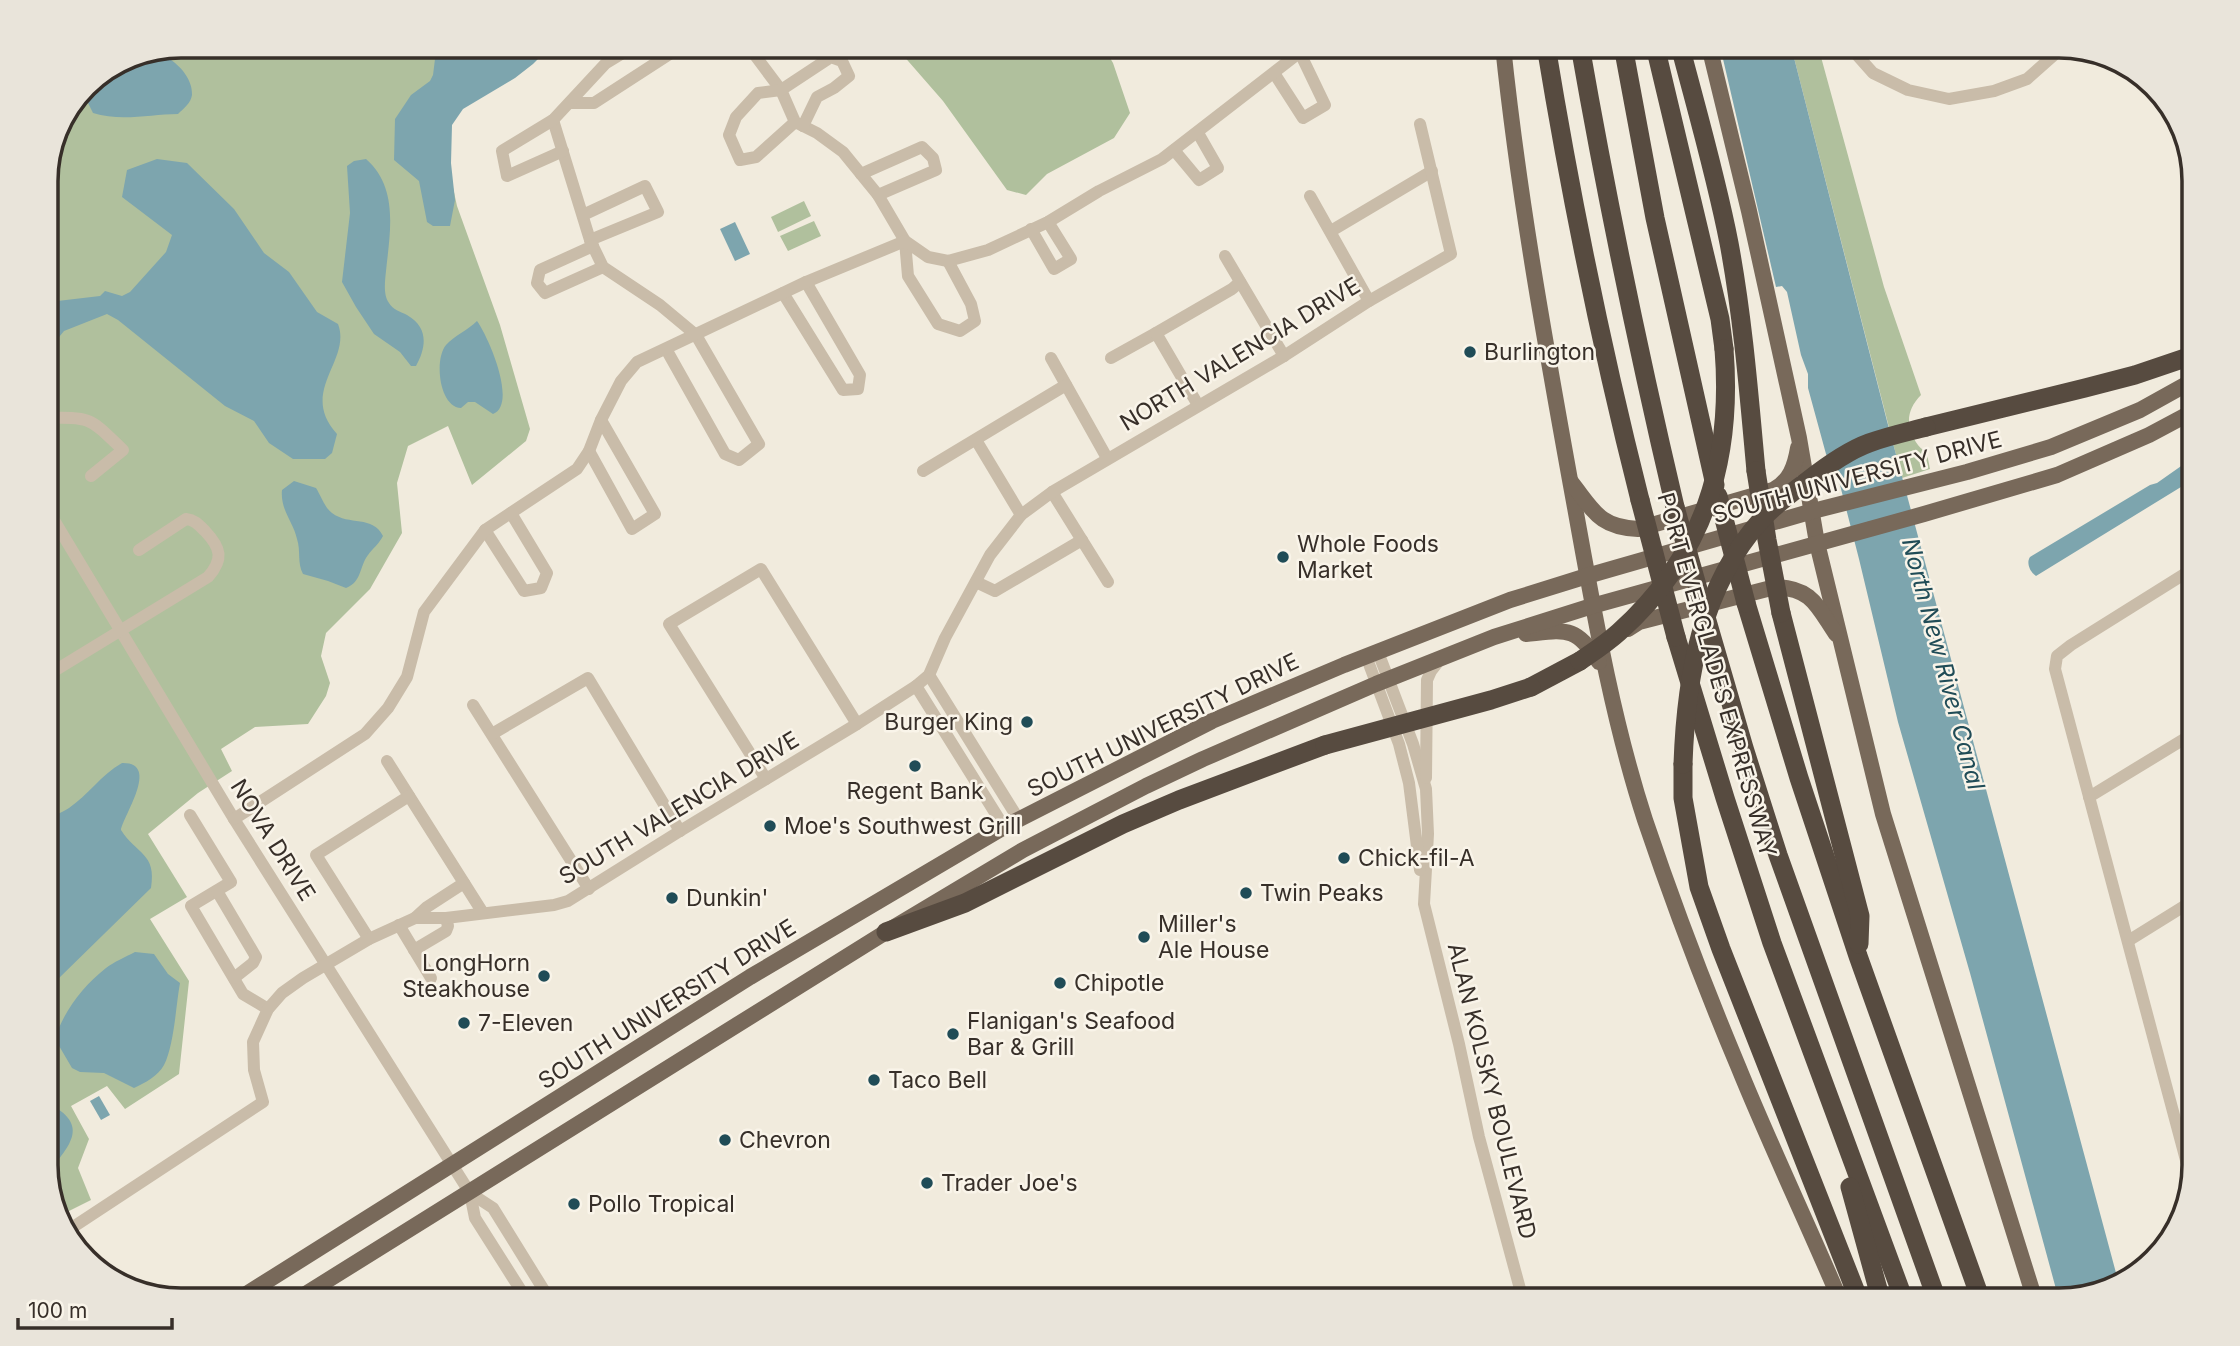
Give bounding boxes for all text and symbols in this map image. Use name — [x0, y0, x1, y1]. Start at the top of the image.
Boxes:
street label: NORTH VALENCIA DRIVE — [1115, 271, 1365, 437]
place label: Burlington — [1484, 338, 1595, 366]
marker: Burlington — [1462, 344, 1478, 360]
street label: SOUTH UNIVERSITY DRIVE — [1709, 425, 2005, 529]
street label: PORT EVERGLADES EXPRESSWAY — [1651, 490, 1783, 861]
place label: Whole Foods Market — [1297, 530, 1439, 584]
water label: North New River Canal — [1896, 535, 1991, 793]
marker: Whole Foods Market — [1275, 549, 1291, 565]
street label: SOUTH UNIVERSITY DRIVE — [1023, 647, 1303, 803]
place label: Burger King — [884, 708, 1013, 736]
marker: Burger King — [1019, 714, 1035, 730]
street label: SOUTH VALENCIA DRIVE — [554, 725, 804, 891]
marker: Regent Bank — [907, 758, 923, 774]
street label: NOVA DRIVE — [225, 774, 321, 906]
place label: Regent Bank — [846, 777, 984, 805]
place label: Moe's Southwest Grill — [784, 812, 1021, 840]
marker: Moe's Southwest Grill — [762, 818, 778, 834]
place label: Chick-fil-A — [1358, 844, 1475, 872]
marker: Chick-fil-A — [1336, 850, 1352, 866]
place label: Twin Peaks — [1260, 879, 1384, 907]
place label: Dunkin' — [686, 884, 768, 912]
marker: Twin Peaks — [1238, 885, 1254, 901]
marker: Dunkin' — [664, 890, 680, 906]
place label: Miller's Ale House — [1158, 910, 1269, 964]
street label: SOUTH UNIVERSITY DRIVE — [533, 913, 801, 1095]
marker: Miller's Ale House — [1136, 929, 1152, 945]
street label: ALAN KOLSKY BOULEVARD — [1442, 940, 1542, 1242]
place label: LongHorn Steakhouse — [402, 949, 530, 1003]
marker: LongHorn Steakhouse — [536, 968, 552, 984]
place label: Chipotle — [1074, 969, 1164, 997]
marker: Chipotle — [1052, 975, 1068, 991]
place label: Flanigan's Seafood Bar & Grill — [967, 1007, 1175, 1061]
place label: 7-Eleven — [478, 1009, 573, 1037]
marker: 7-Eleven — [456, 1015, 472, 1031]
marker: Flanigan's Seafood Bar & Grill — [945, 1026, 961, 1042]
place label: Taco Bell — [888, 1066, 987, 1094]
marker: Taco Bell — [866, 1072, 882, 1088]
place label: Chevron — [739, 1126, 831, 1154]
marker: Chevron — [717, 1132, 733, 1148]
place label: Trader Joe's — [941, 1169, 1078, 1197]
marker: Trader Joe's — [919, 1175, 935, 1191]
place label: Pollo Tropical — [588, 1190, 735, 1218]
marker: Pollo Tropical — [566, 1196, 582, 1212]
scale bar — [18, 1286, 172, 1330]
text: 100 m — [28, 1298, 87, 1323]

